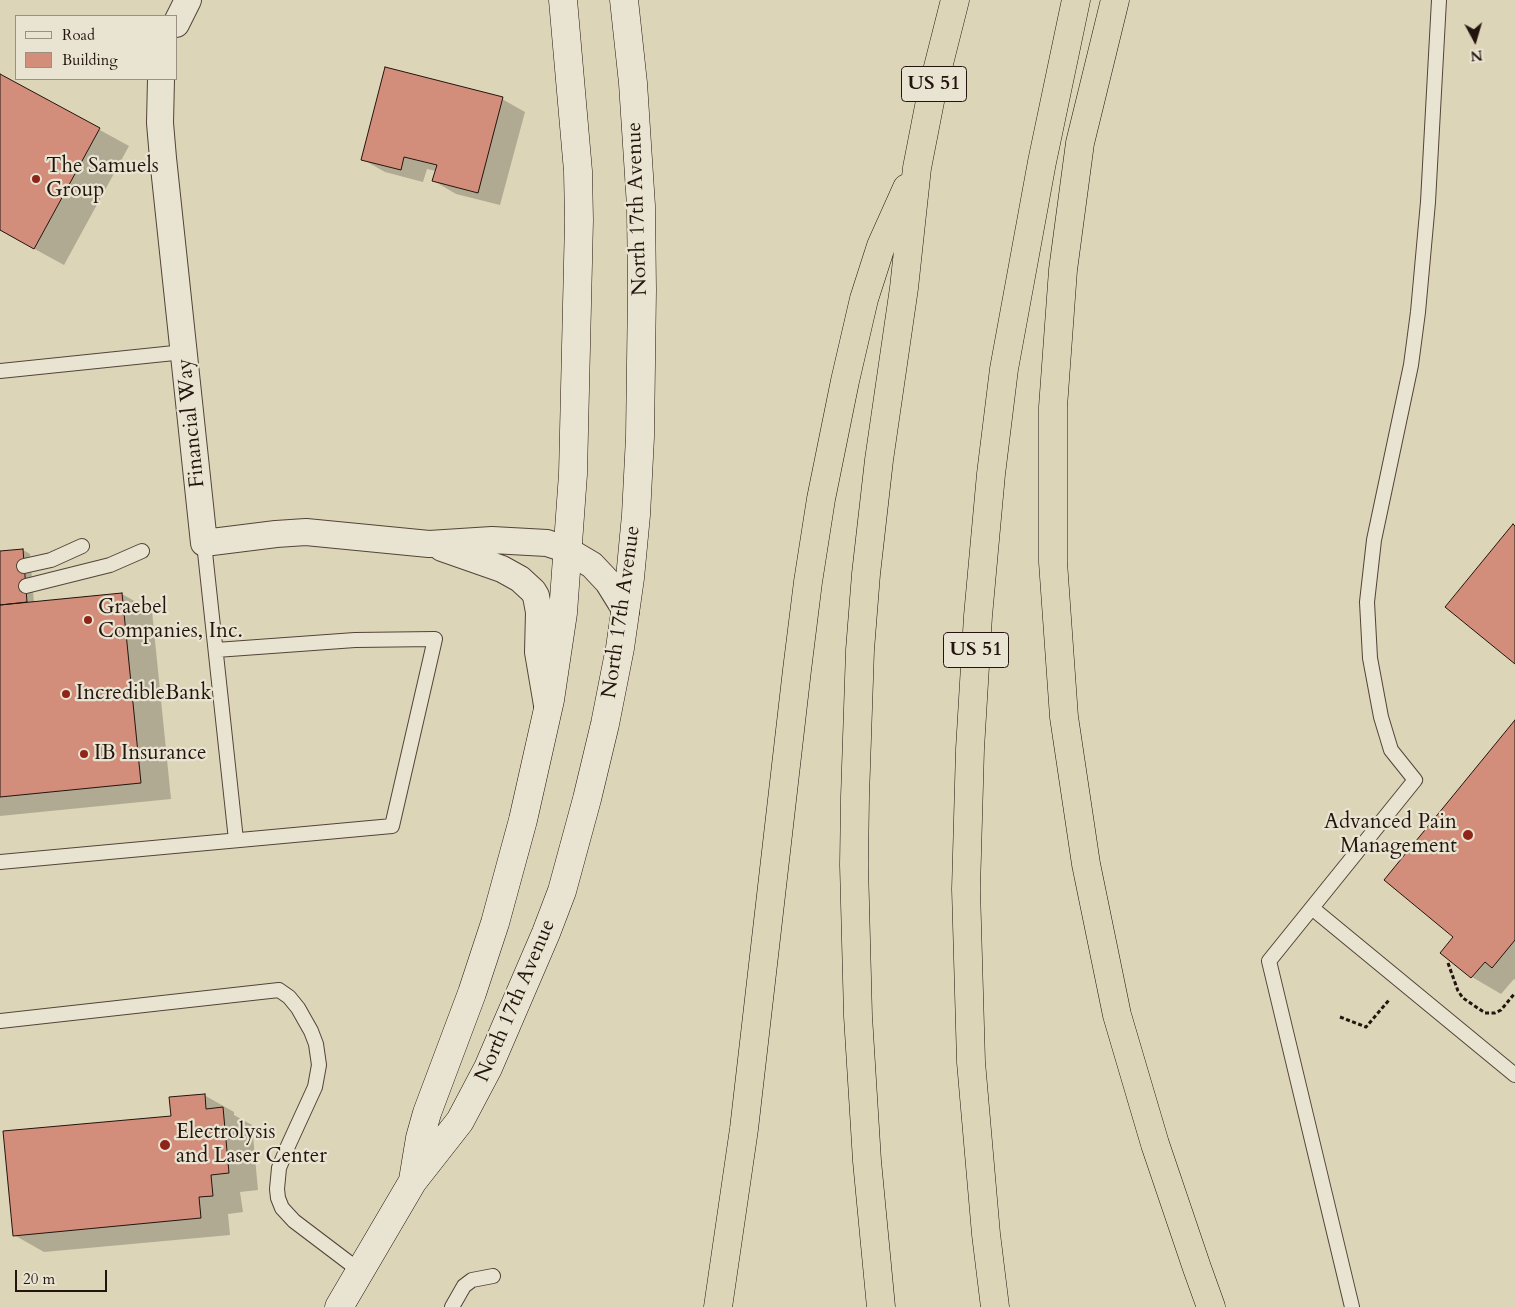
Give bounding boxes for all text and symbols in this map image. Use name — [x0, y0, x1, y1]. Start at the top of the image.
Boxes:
legend — [15, 15, 178, 80]
north arrow — [1450, 15, 1500, 65]
text: Road — [62, 25, 95, 45]
text: N — [1470, 45, 1484, 65]
text: Building — [62, 50, 118, 70]
road number: US 51 — [902, 66, 966, 102]
street label: North 17th Avenue — [622, 122, 654, 296]
place label: The Samuels Group — [46, 154, 159, 204]
marker: The Samuels Group — [30, 173, 42, 185]
street label: Financial Way — [173, 357, 211, 489]
street label: North 17th Avenue — [597, 524, 647, 700]
place label: Graebel Companies, Inc. — [98, 595, 243, 645]
marker: Graebel Companies, Inc. — [82, 614, 94, 626]
road number: US 51 — [944, 632, 1008, 668]
place label: IncredibleBank — [76, 681, 212, 707]
marker: IncredibleBank — [60, 688, 72, 700]
place label: IB Insurance — [94, 741, 207, 767]
marker: IB Insurance — [78, 748, 90, 760]
place label: Advanced Pain Management — [1324, 810, 1457, 860]
marker: Advanced Pain Management — [1461, 828, 1475, 842]
street label: North 17th Avenue — [470, 916, 562, 1086]
place label: Electrolysis and Laser Center — [176, 1120, 327, 1170]
marker: Electrolysis and Laser Center — [158, 1138, 172, 1152]
scale bar — [18, 1260, 110, 1292]
text: 20 m — [23, 1269, 55, 1289]

